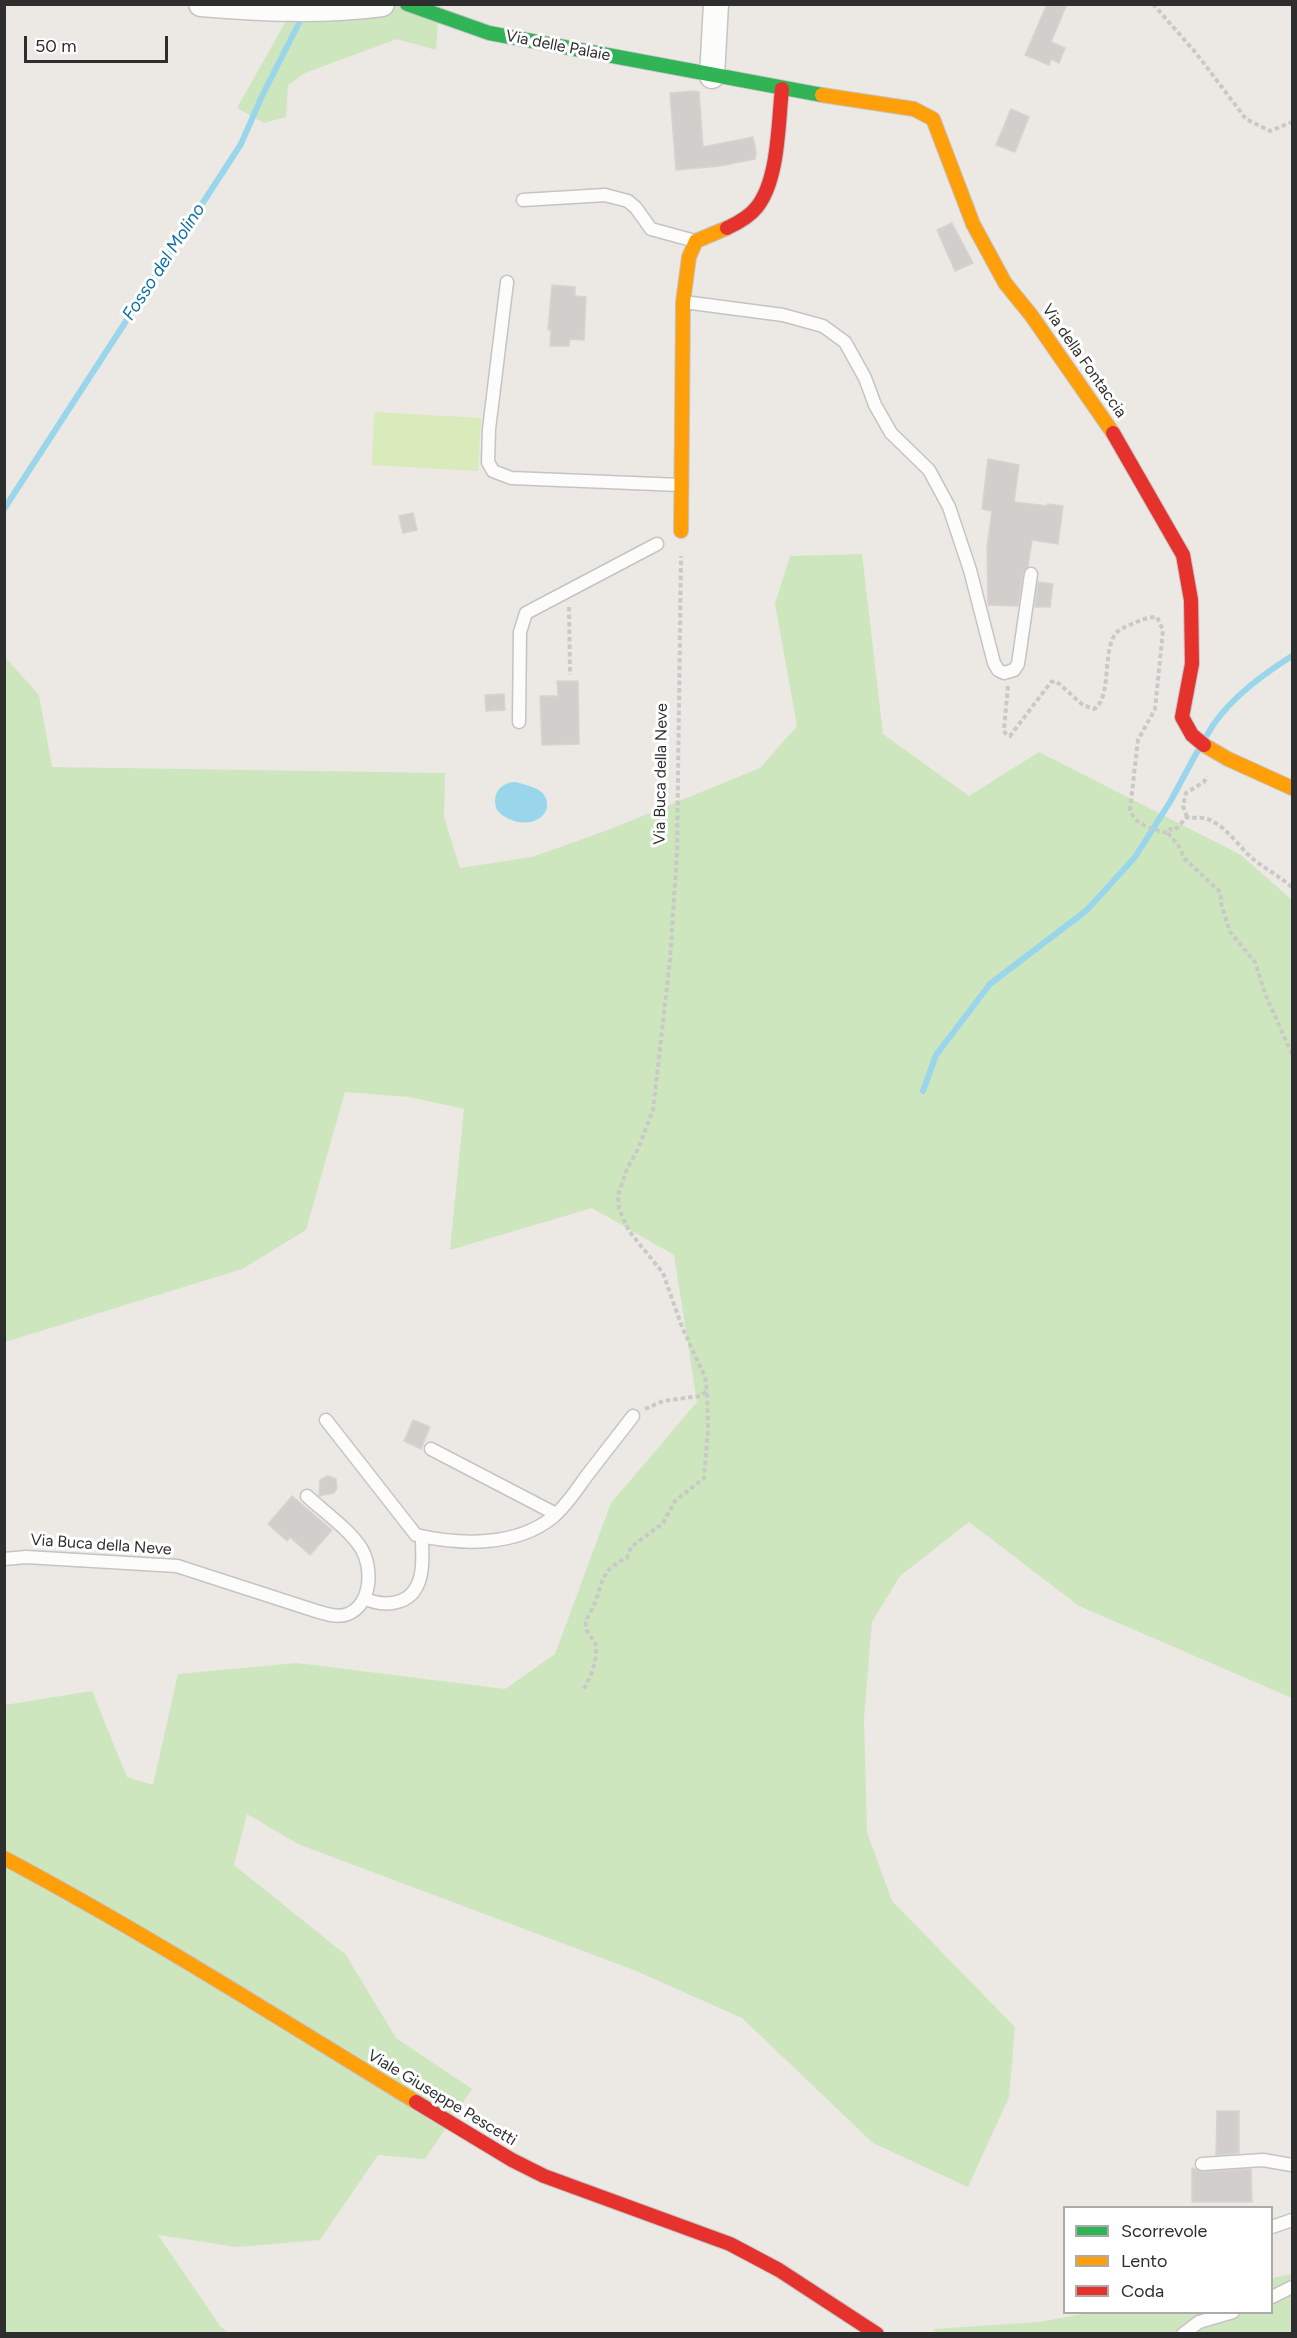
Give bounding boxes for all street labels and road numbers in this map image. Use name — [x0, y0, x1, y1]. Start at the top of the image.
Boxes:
street label: Via delle Palaie — [504, 26, 612, 66]
street label: Via della Fontaccia — [1038, 300, 1130, 422]
street label: Via Buca della Neve — [650, 703, 672, 845]
street label: Via Buca della Neve — [30, 1530, 172, 1560]
street label: Viale Giuseppe Pescetti — [364, 2046, 520, 2150]

